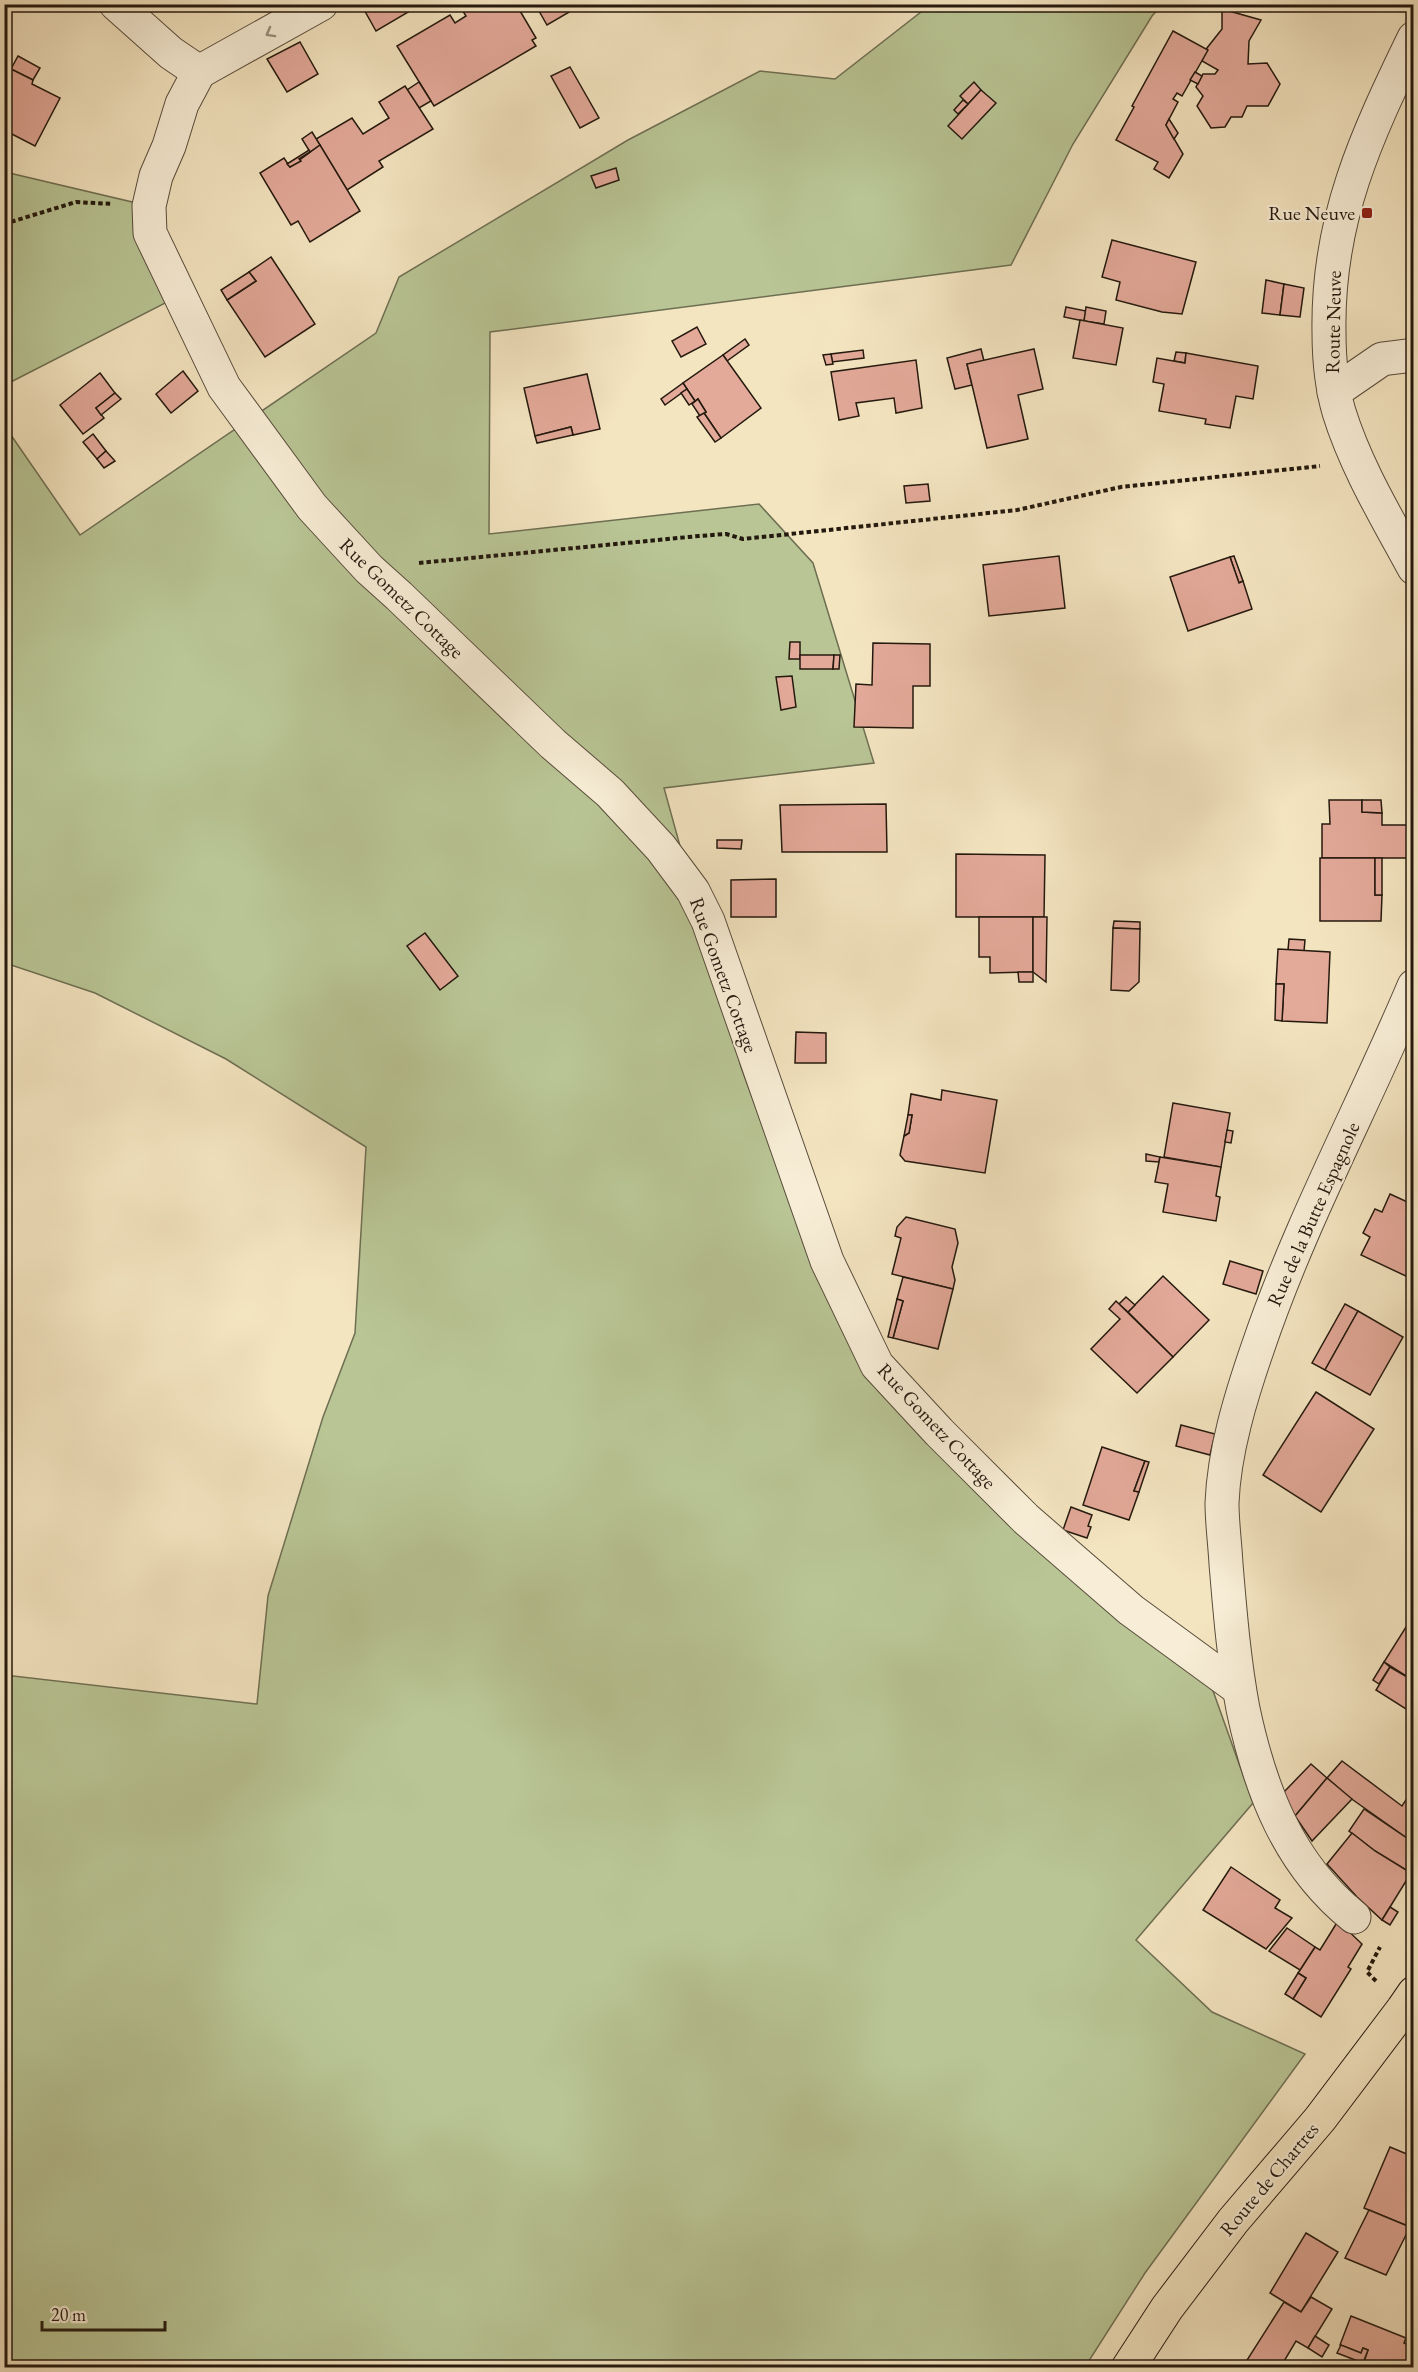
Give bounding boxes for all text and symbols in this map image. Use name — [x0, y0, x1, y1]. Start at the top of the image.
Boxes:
one-way arrow — [266, 26, 276, 37]
place label: Rue Neuve — [1268, 200, 1355, 226]
marker: Rue Neuve — [1360, 206, 1374, 220]
street label: Route Neuve — [1319, 270, 1347, 374]
street label: Rue Gometz Cottage — [334, 532, 470, 664]
street label: Rue Gometz Cottage — [684, 894, 764, 1056]
street label: Rue de la Butte Espagnole — [1261, 1118, 1365, 1310]
street label: Rue Gometz Cottage — [872, 1357, 1002, 1495]
street label: Route de Chartres — [1214, 2117, 1324, 2241]
scale bar — [42, 2294, 165, 2332]
text: 20 m — [51, 2303, 86, 2326]

